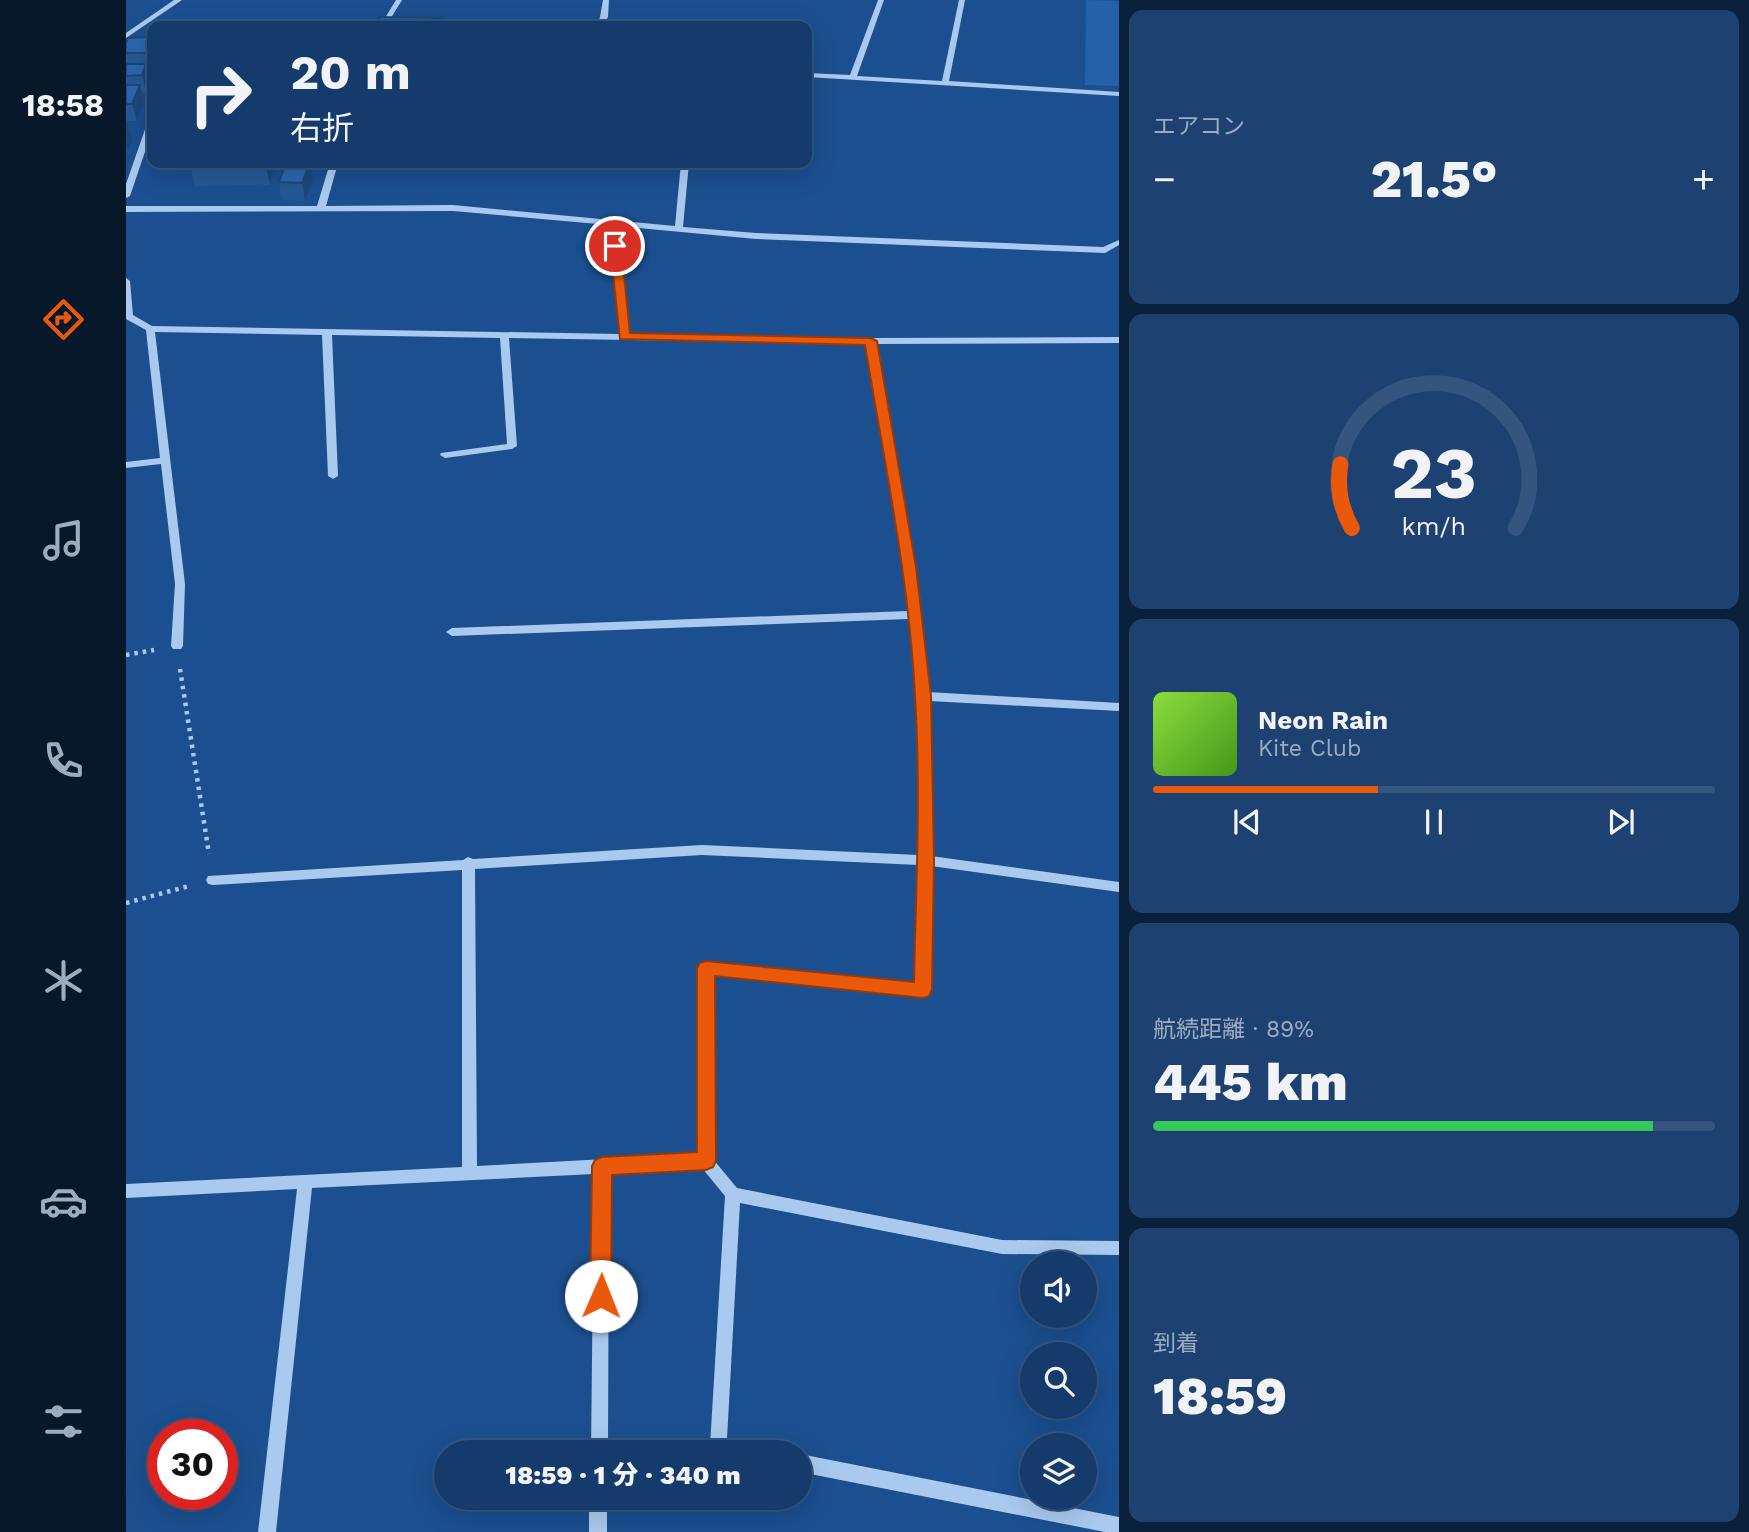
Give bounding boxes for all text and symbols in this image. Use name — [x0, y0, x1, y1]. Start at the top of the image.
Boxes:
text: 20 m — [290, 43, 411, 101]
icon: right — [175, 49, 266, 140]
text: 18:58 — [22, 86, 104, 124]
text: 右折 — [290, 109, 354, 147]
text: エアコン — [1153, 113, 1245, 140]
text: 21.5° — [1371, 149, 1497, 210]
text: − — [1153, 157, 1176, 201]
text: + — [1692, 157, 1715, 201]
pin — [585, 216, 645, 276]
icon: arrive — [596, 227, 634, 265]
icon: directions — [39, 295, 88, 344]
text: 23 — [1391, 430, 1477, 516]
text: km/h — [1402, 511, 1466, 540]
icon: music — [39, 516, 88, 565]
text: Neon Rain — [1258, 705, 1388, 735]
text: Kite Club — [1258, 735, 1361, 762]
icon: phone — [39, 736, 88, 785]
icon: previous — [1228, 803, 1266, 841]
icon: pause — [1415, 803, 1453, 841]
icon: next — [1602, 803, 1640, 841]
icon: climate — [39, 956, 88, 1005]
text: 航続距離 · 89% — [1153, 1016, 1314, 1043]
text: 445 km — [1153, 1052, 1348, 1113]
icon: car — [39, 1177, 88, 1226]
map controls — [1020, 1251, 1097, 1510]
button: sound — [1020, 1251, 1097, 1328]
position arrow — [564, 1259, 638, 1333]
text: 到着 — [1153, 1330, 1199, 1357]
button: search — [1020, 1342, 1097, 1419]
text: 18:59 — [1153, 1366, 1287, 1427]
icon: filters — [39, 1397, 88, 1446]
speed limit sign: 30 — [147, 1419, 238, 1510]
button: layers — [1020, 1433, 1097, 1510]
text: 18:59 · 1 分 · 340 m — [505, 1460, 741, 1490]

